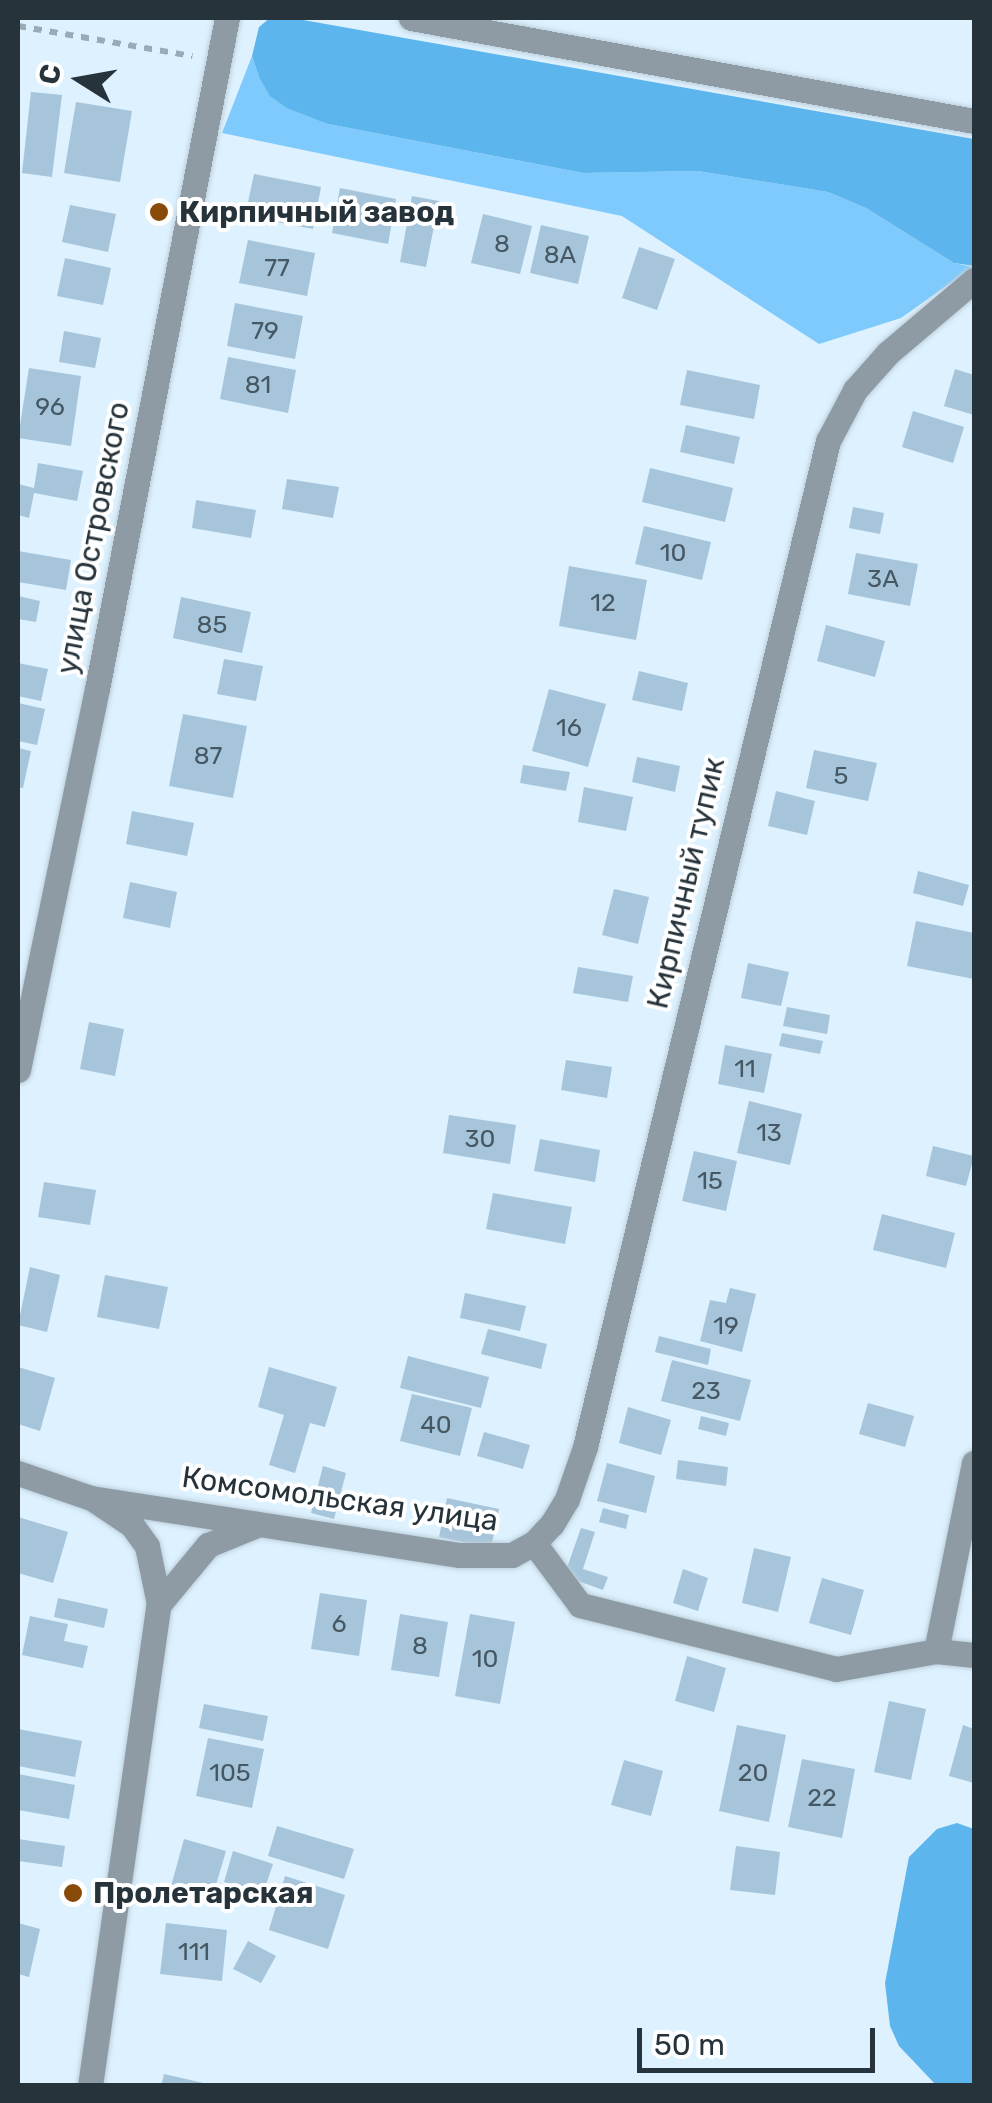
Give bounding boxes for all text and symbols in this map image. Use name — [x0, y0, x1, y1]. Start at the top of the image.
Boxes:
north arrow — [30, 30, 130, 130]
text: С — [32, 61, 68, 87]
place label: Кирпичный завод — [179, 194, 454, 230]
marker: Кирпичный завод — [148, 201, 170, 223]
house number: 8 — [494, 229, 510, 259]
house number: 8А — [544, 240, 576, 270]
house number: 77 — [264, 253, 290, 283]
house number: 79 — [251, 316, 279, 346]
house number: 81 — [245, 370, 271, 400]
house number: 96 — [35, 392, 65, 422]
street label: улица Островского — [49, 399, 137, 677]
house number: 10 — [660, 538, 686, 568]
house number: 3А — [867, 564, 899, 594]
house number: 12 — [590, 588, 616, 618]
house number: 85 — [197, 610, 227, 640]
house number: 16 — [556, 713, 582, 743]
house number: 87 — [194, 741, 222, 771]
street label: Кирпичный тупик — [640, 754, 732, 1012]
house number: 5 — [834, 761, 848, 791]
house number: 11 — [734, 1054, 756, 1084]
house number: 13 — [756, 1118, 782, 1148]
house number: 30 — [465, 1124, 495, 1154]
house number: 15 — [697, 1166, 723, 1196]
house number: 19 — [713, 1311, 739, 1341]
house number: 23 — [691, 1376, 721, 1406]
house number: 40 — [420, 1410, 452, 1440]
street label: Комсомольская улица — [180, 1459, 500, 1539]
house number: 6 — [331, 1609, 347, 1639]
house number: 8 — [412, 1631, 428, 1661]
house number: 10 — [472, 1644, 498, 1674]
house number: 105 — [209, 1758, 251, 1788]
house number: 20 — [738, 1758, 768, 1788]
house number: 22 — [807, 1783, 837, 1813]
place label: Пролетарская — [93, 1875, 314, 1911]
marker: Пролетарская — [62, 1882, 84, 1904]
house number: 111 — [178, 1937, 210, 1967]
scale bar — [642, 2008, 880, 2070]
text: 50 m — [654, 2027, 725, 2063]

